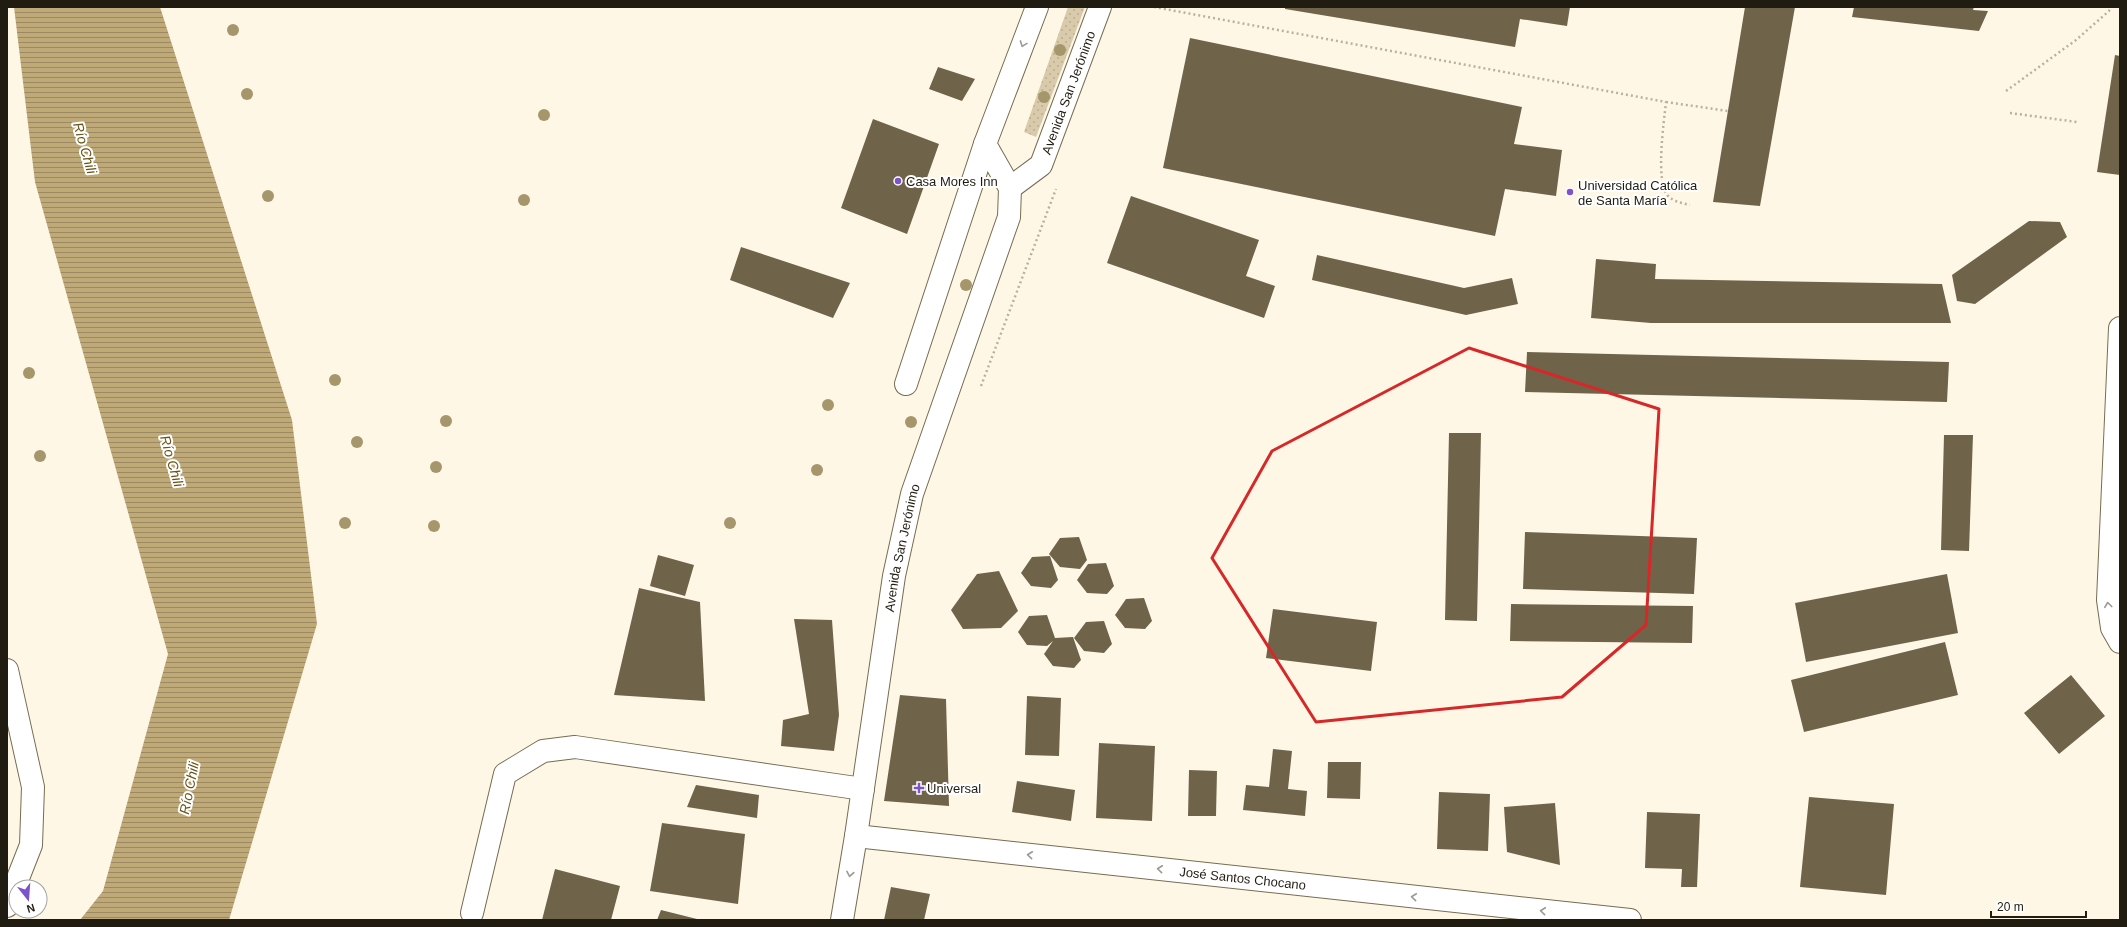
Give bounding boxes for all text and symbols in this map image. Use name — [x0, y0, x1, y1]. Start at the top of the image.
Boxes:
street label: Avenida San Jerónimo — [1039, 29, 1098, 156]
one-way arrow — [1019, 40, 1027, 47]
water label: Río Chili — [70, 120, 100, 176]
place label: Casa Mores Inn — [906, 174, 998, 189]
marker: Casa Mores Inn — [893, 176, 903, 186]
place label: Universidad Católica de Santa María — [1578, 178, 1698, 208]
marker: Universidad Católica de Santa María — [1565, 187, 1575, 197]
water label: Río Chili — [157, 433, 187, 489]
street label: Avenida San Jerónimo — [882, 482, 923, 613]
one-way arrow — [2104, 602, 2113, 608]
water label: Río Chili — [176, 760, 202, 815]
place label: Universal — [927, 781, 981, 796]
marker: Universal — [914, 783, 924, 793]
one-way arrow — [1027, 851, 1033, 860]
street label: José Santos Chocano — [1179, 864, 1307, 893]
one-way arrow — [1157, 865, 1163, 874]
one-way arrow — [846, 871, 855, 877]
north arrow — [8, 879, 48, 919]
one-way arrow — [1411, 892, 1417, 901]
scale bar — [1991, 893, 2086, 919]
text: 20 m — [1997, 900, 2024, 914]
text: N — [25, 902, 36, 915]
one-way arrow — [1540, 907, 1546, 916]

